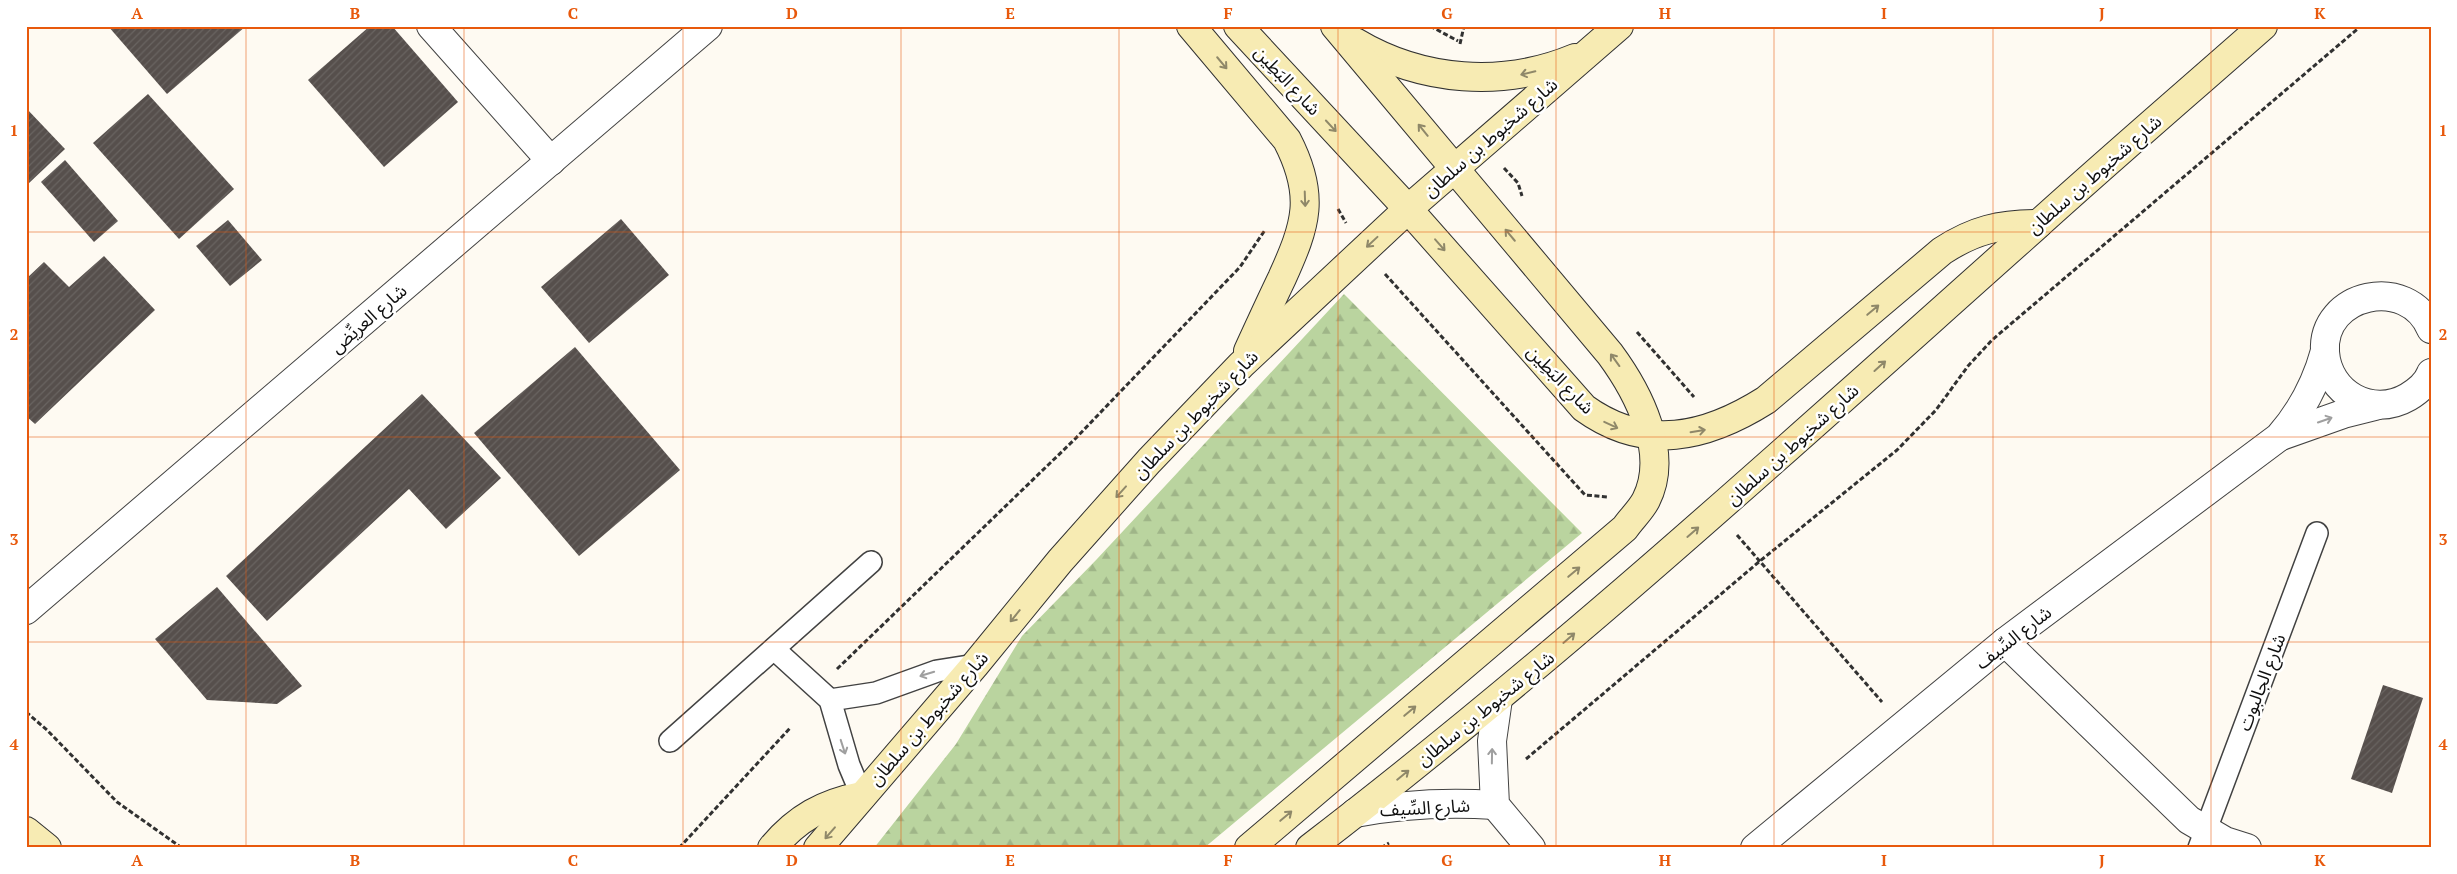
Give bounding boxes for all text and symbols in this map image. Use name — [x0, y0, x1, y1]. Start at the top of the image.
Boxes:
text: A — [131, 2, 143, 24]
text: B — [350, 2, 360, 24]
text: C — [568, 2, 578, 24]
text: D — [786, 2, 798, 24]
text: E — [1005, 2, 1015, 24]
text: F — [1223, 2, 1233, 24]
text: G — [1441, 2, 1453, 24]
text: H — [1659, 2, 1671, 24]
text: I — [1881, 2, 1887, 24]
text: J — [2099, 2, 2105, 24]
text: K — [2314, 2, 2326, 24]
street label: شارع البَطِين — [1247, 40, 1327, 122]
one-way arrow — [1216, 57, 1228, 70]
one-way arrow — [1520, 68, 1536, 78]
street label: شارع شخبوط بن سلطان — [1418, 72, 1564, 204]
street label: شارع شخبوط بن سلطان — [2022, 109, 2168, 241]
text: 1 — [9, 119, 19, 141]
one-way arrow — [1325, 119, 1337, 132]
text: 1 — [2438, 119, 2448, 141]
one-way arrow — [1418, 124, 1429, 137]
one-way arrow — [1300, 190, 1309, 206]
one-way arrow — [1505, 229, 1516, 242]
one-way arrow — [1366, 236, 1378, 248]
one-way arrow — [1434, 239, 1445, 252]
street label: شارع العريِّض — [325, 278, 413, 360]
one-way arrow — [1866, 304, 1879, 315]
text: 2 — [9, 323, 19, 345]
text: 2 — [2438, 323, 2448, 345]
street label: شارع البَطِين — [1520, 339, 1600, 421]
street label: شارع شخبوط بن سلطان — [1127, 344, 1265, 486]
one-way arrow — [1609, 354, 1620, 367]
one-way arrow — [1873, 360, 1886, 372]
street label: شارع شخبوط بن سلطان — [1721, 378, 1865, 512]
one-way arrow — [2317, 415, 2332, 424]
one-way arrow — [1603, 421, 1618, 430]
one-way arrow — [1690, 426, 1706, 436]
one-way arrow — [1115, 486, 1127, 499]
one-way arrow — [1686, 527, 1699, 538]
text: 3 — [9, 528, 19, 550]
text: 3 — [2438, 528, 2448, 550]
one-way arrow — [1567, 567, 1580, 578]
street label: شارع السِّيف — [1970, 600, 2058, 677]
one-way arrow — [1009, 609, 1020, 622]
street label: شارع الجالبوت — [2231, 630, 2293, 735]
one-way arrow — [1563, 632, 1576, 644]
street label: شارع شخبوط بن سلطان — [1411, 645, 1561, 773]
street label: شارع شخبوط بن سلطان — [863, 646, 995, 792]
one-way arrow — [920, 669, 936, 679]
one-way arrow — [1403, 706, 1416, 717]
text: 4 — [9, 733, 19, 755]
text: 4 — [2438, 733, 2448, 755]
one-way arrow — [839, 739, 849, 755]
one-way arrow — [1487, 748, 1497, 764]
one-way arrow — [1397, 769, 1410, 780]
street label: شارع السِّيف — [1379, 793, 1471, 824]
one-way arrow — [1279, 811, 1292, 822]
one-way arrow — [825, 826, 836, 839]
text: A — [131, 849, 143, 871]
text: B — [350, 849, 360, 871]
text: C — [568, 849, 578, 871]
text: D — [786, 849, 798, 871]
text: E — [1005, 849, 1015, 871]
text: F — [1223, 849, 1233, 871]
text: G — [1441, 849, 1453, 871]
text: H — [1659, 849, 1671, 871]
text: I — [1881, 849, 1887, 871]
text: J — [2099, 849, 2105, 871]
text: K — [2314, 849, 2326, 871]

